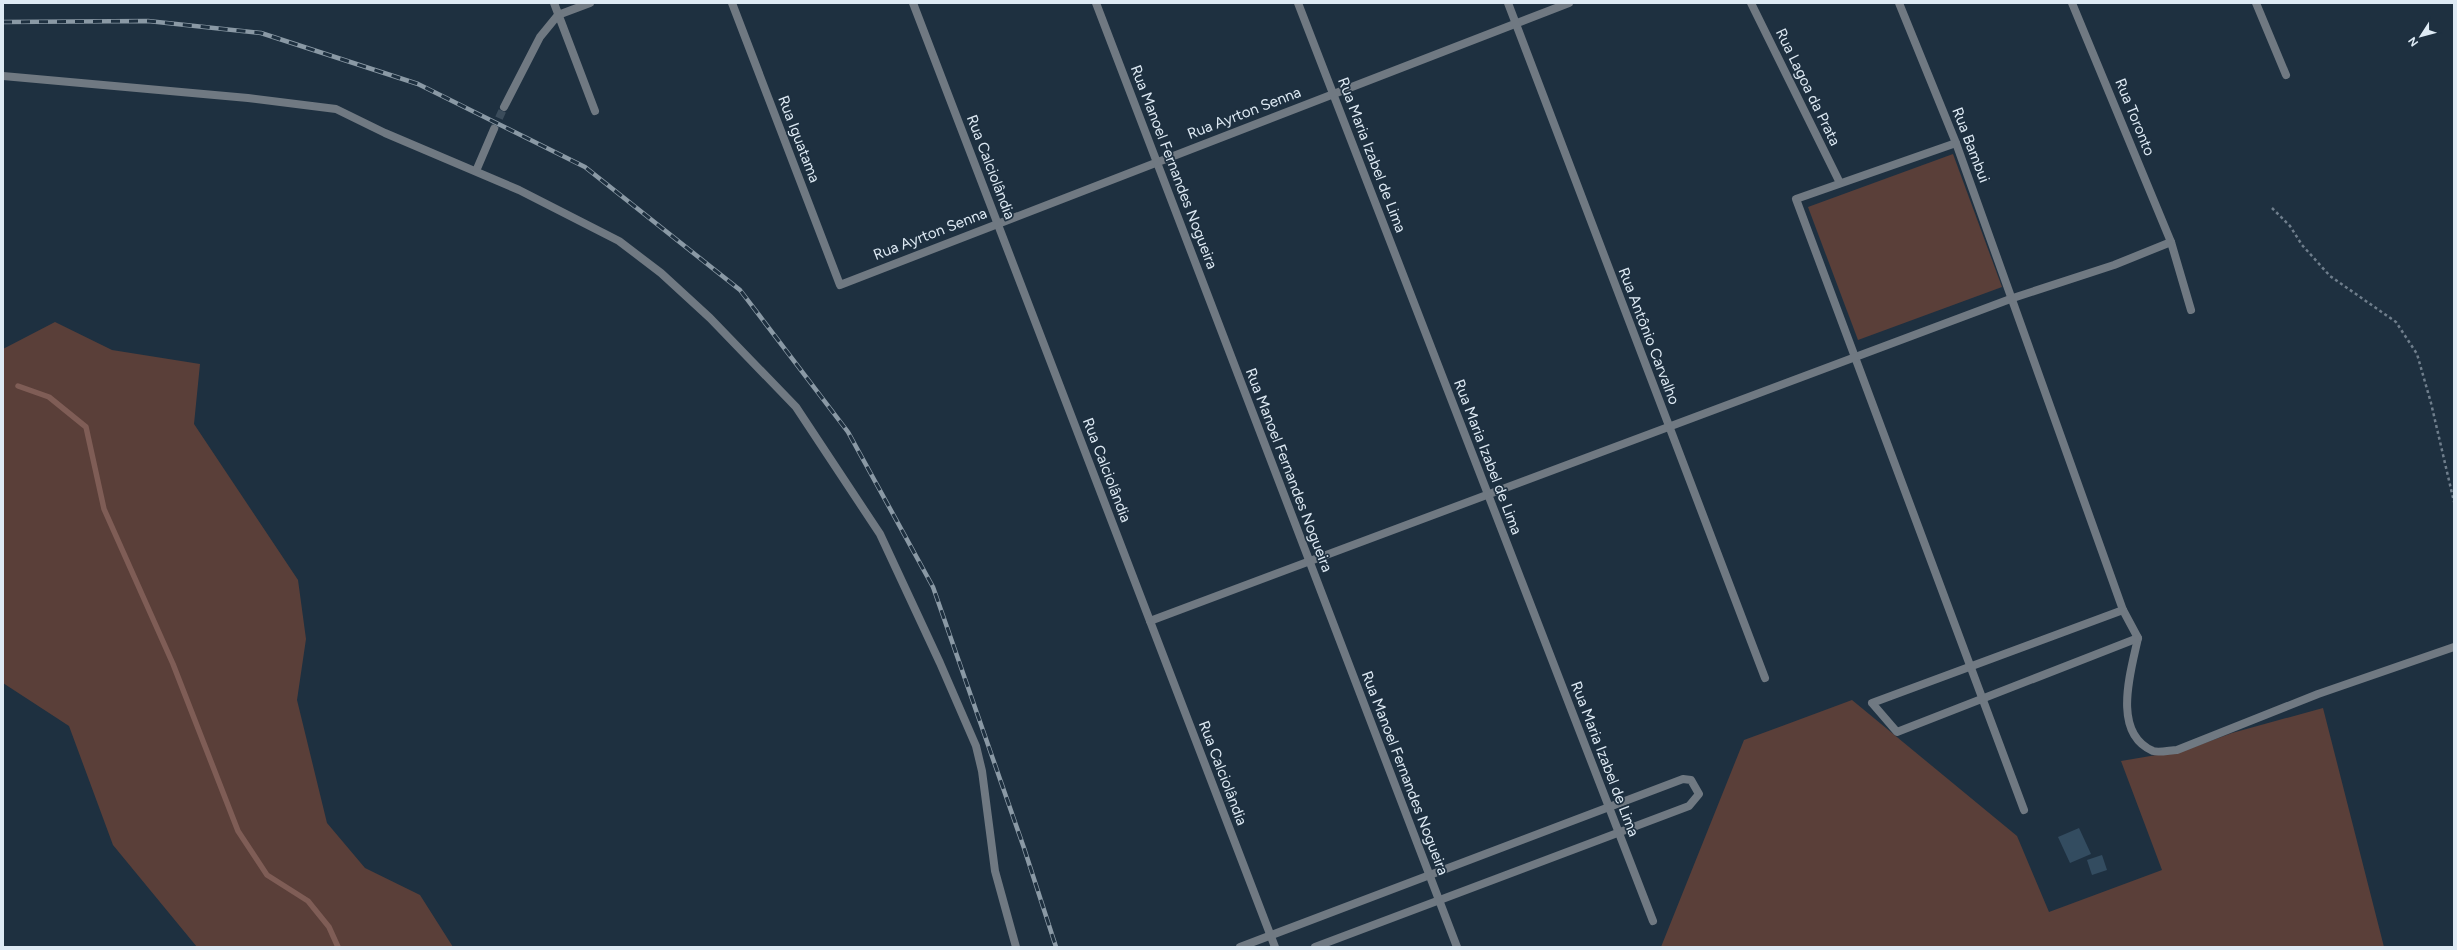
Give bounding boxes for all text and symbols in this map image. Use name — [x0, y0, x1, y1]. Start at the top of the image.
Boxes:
north arrow — [2401, 16, 2441, 56]
street label: Rua Lagoa da Prata — [1772, 25, 1844, 149]
text: N — [2406, 34, 2421, 49]
street label: Rua Manoel Fernandes Nogueira — [1127, 62, 1221, 272]
street label: Rua Maria Izabel de Lima — [1334, 75, 1410, 235]
street label: Rua Toronto — [2111, 76, 2159, 158]
street label: Rua Ayrton Senna — [1185, 83, 1303, 143]
street label: Rua Iguatama — [774, 93, 824, 185]
street label: Rua Bambui — [1948, 105, 1994, 185]
street label: Rua Calciolândia — [963, 112, 1019, 222]
street label: Rua Ayrton Senna — [871, 204, 989, 264]
street label: Rua Antônio Carvalho — [1615, 265, 1684, 407]
street label: Rua Manoel Fernandes Nogueira — [1242, 365, 1336, 575]
street label: Rua Maria Izabel de Lima — [1450, 377, 1526, 537]
street label: Rua Calciolândia — [1079, 415, 1135, 525]
street label: Rua Manoel Fernandes Nogueira — [1358, 668, 1452, 878]
street label: Rua Maria Izabel de Lima — [1567, 679, 1643, 839]
street label: Rua Calciolândia — [1195, 718, 1251, 828]

